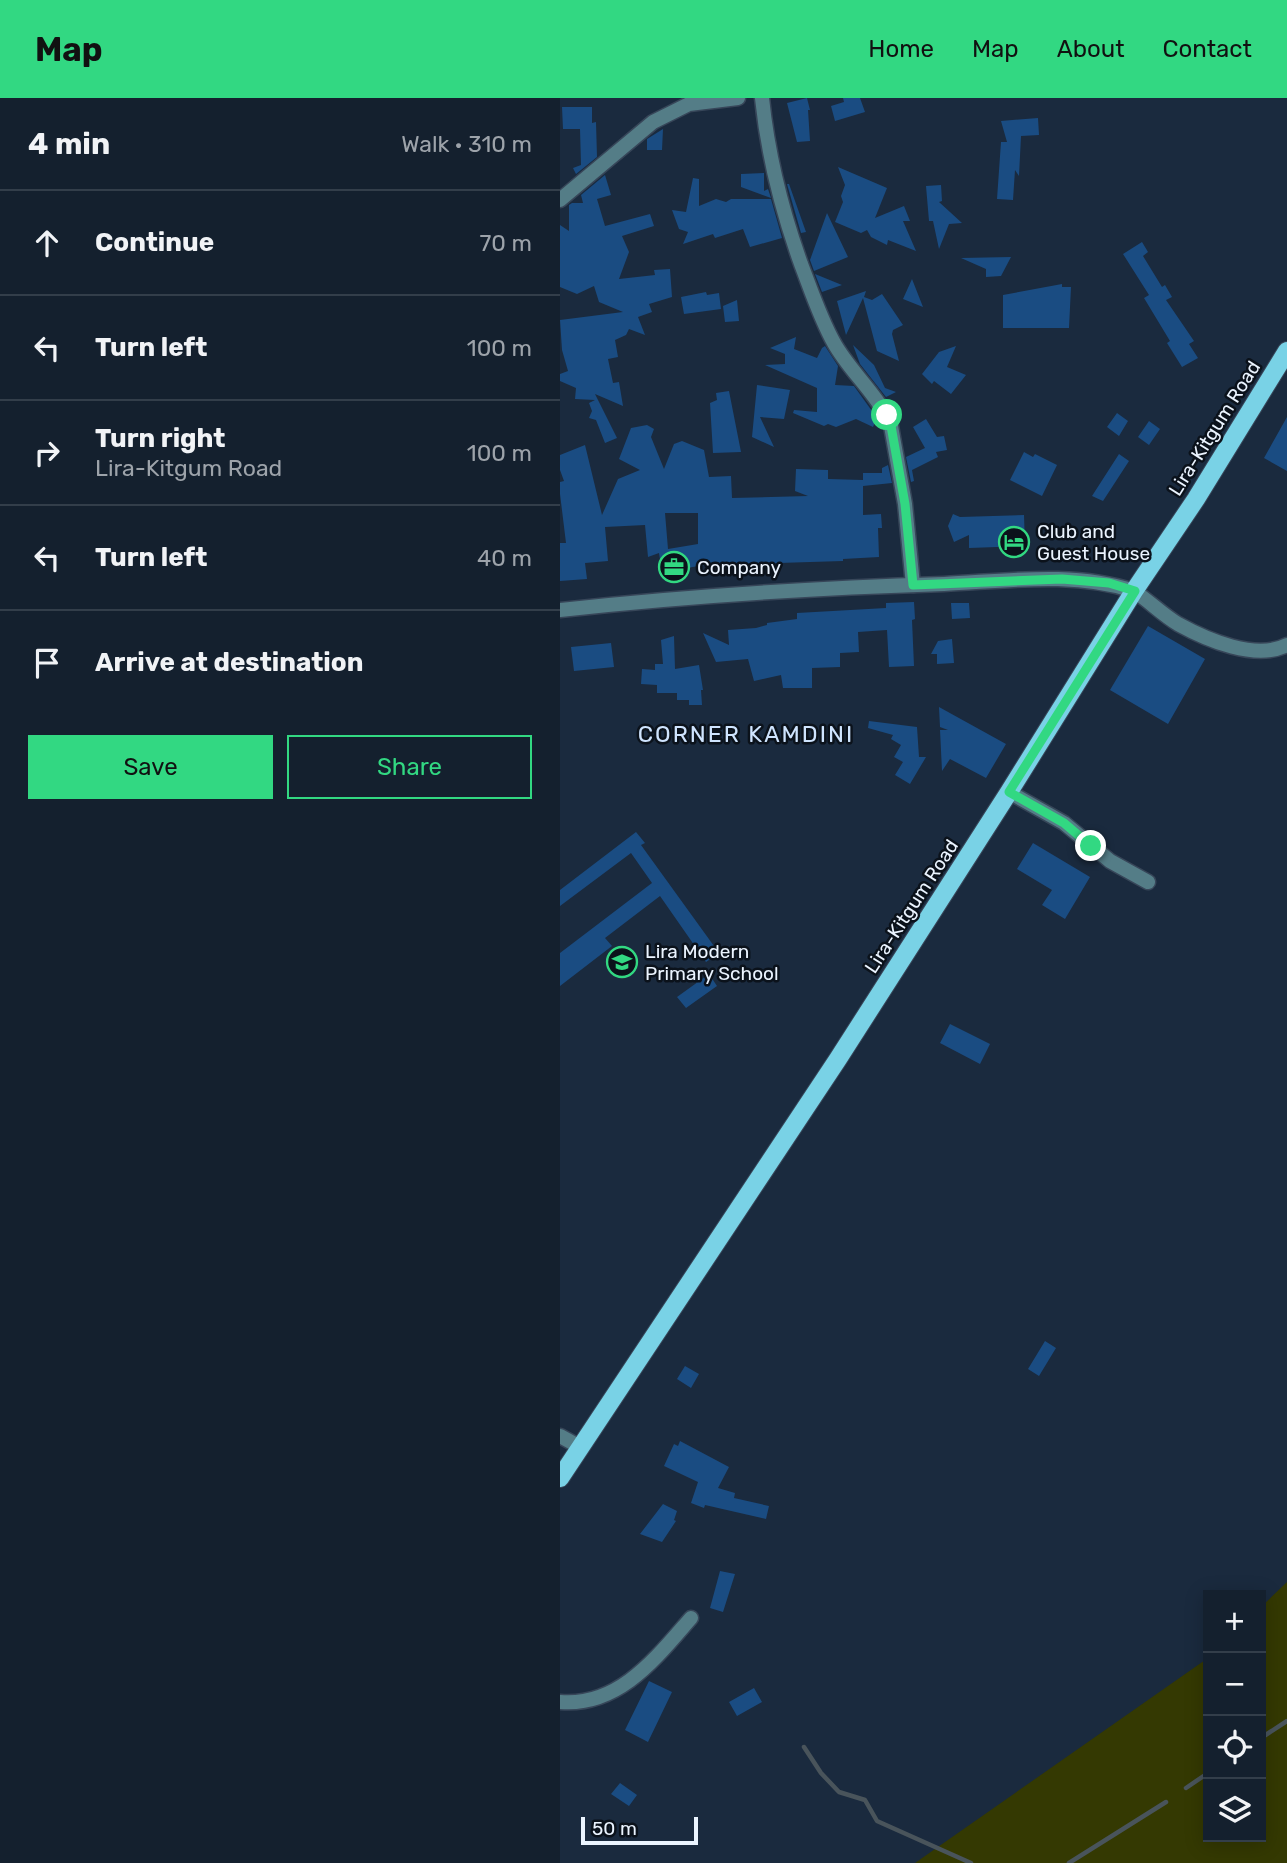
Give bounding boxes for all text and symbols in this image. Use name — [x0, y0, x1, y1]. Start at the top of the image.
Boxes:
text: Map — [35, 30, 103, 69]
text: Home — [868, 35, 934, 63]
text: Map — [972, 35, 1019, 63]
text: About — [1057, 35, 1125, 63]
text: Contact — [1163, 35, 1252, 63]
text: 4 min — [28, 126, 110, 162]
text: Walk · 310 m — [401, 130, 532, 158]
icon: ahead — [28, 224, 66, 262]
text: Continue — [95, 227, 214, 258]
text: 70 m — [480, 229, 532, 257]
icon: left — [28, 329, 66, 367]
text: Turn left — [95, 332, 207, 363]
text: 100 m — [467, 334, 532, 362]
street label: Lira-Kitgum Road — [1164, 357, 1265, 500]
route start — [871, 399, 902, 430]
text: Turn right — [95, 423, 225, 454]
icon: right — [28, 434, 66, 472]
text: 100 m — [467, 439, 532, 467]
text: Lira-Kitgum Road — [95, 454, 282, 482]
place label: Club and Guest House — [1037, 520, 1150, 565]
hotel icon: Club and Guest House — [997, 525, 1031, 559]
icon: left — [28, 539, 66, 577]
text: Turn left — [95, 542, 207, 573]
text: 40 m — [477, 544, 532, 572]
office icon: Company — [657, 550, 691, 584]
place label: Company — [697, 556, 781, 579]
icon: arrive — [28, 644, 66, 682]
text: Arrive at destination — [95, 647, 363, 678]
district label: CORNER KAMDINI — [638, 720, 854, 748]
button: Save — [28, 735, 273, 799]
button: Share — [287, 735, 532, 799]
route end — [1075, 830, 1106, 861]
street label: Lira-Kitgum Road — [860, 835, 963, 977]
place label: Lira Modern Primary School — [645, 940, 779, 985]
school or university icon: Lira Modern Primary School — [605, 945, 639, 979]
map controls — [1203, 1590, 1266, 1842]
button: + — [1203, 1590, 1266, 1653]
button: − — [1203, 1653, 1266, 1716]
button: locate — [1203, 1716, 1266, 1779]
button: layers — [1203, 1779, 1266, 1842]
scale bar — [581, 1814, 698, 1846]
text: 50 m — [592, 1817, 637, 1840]

